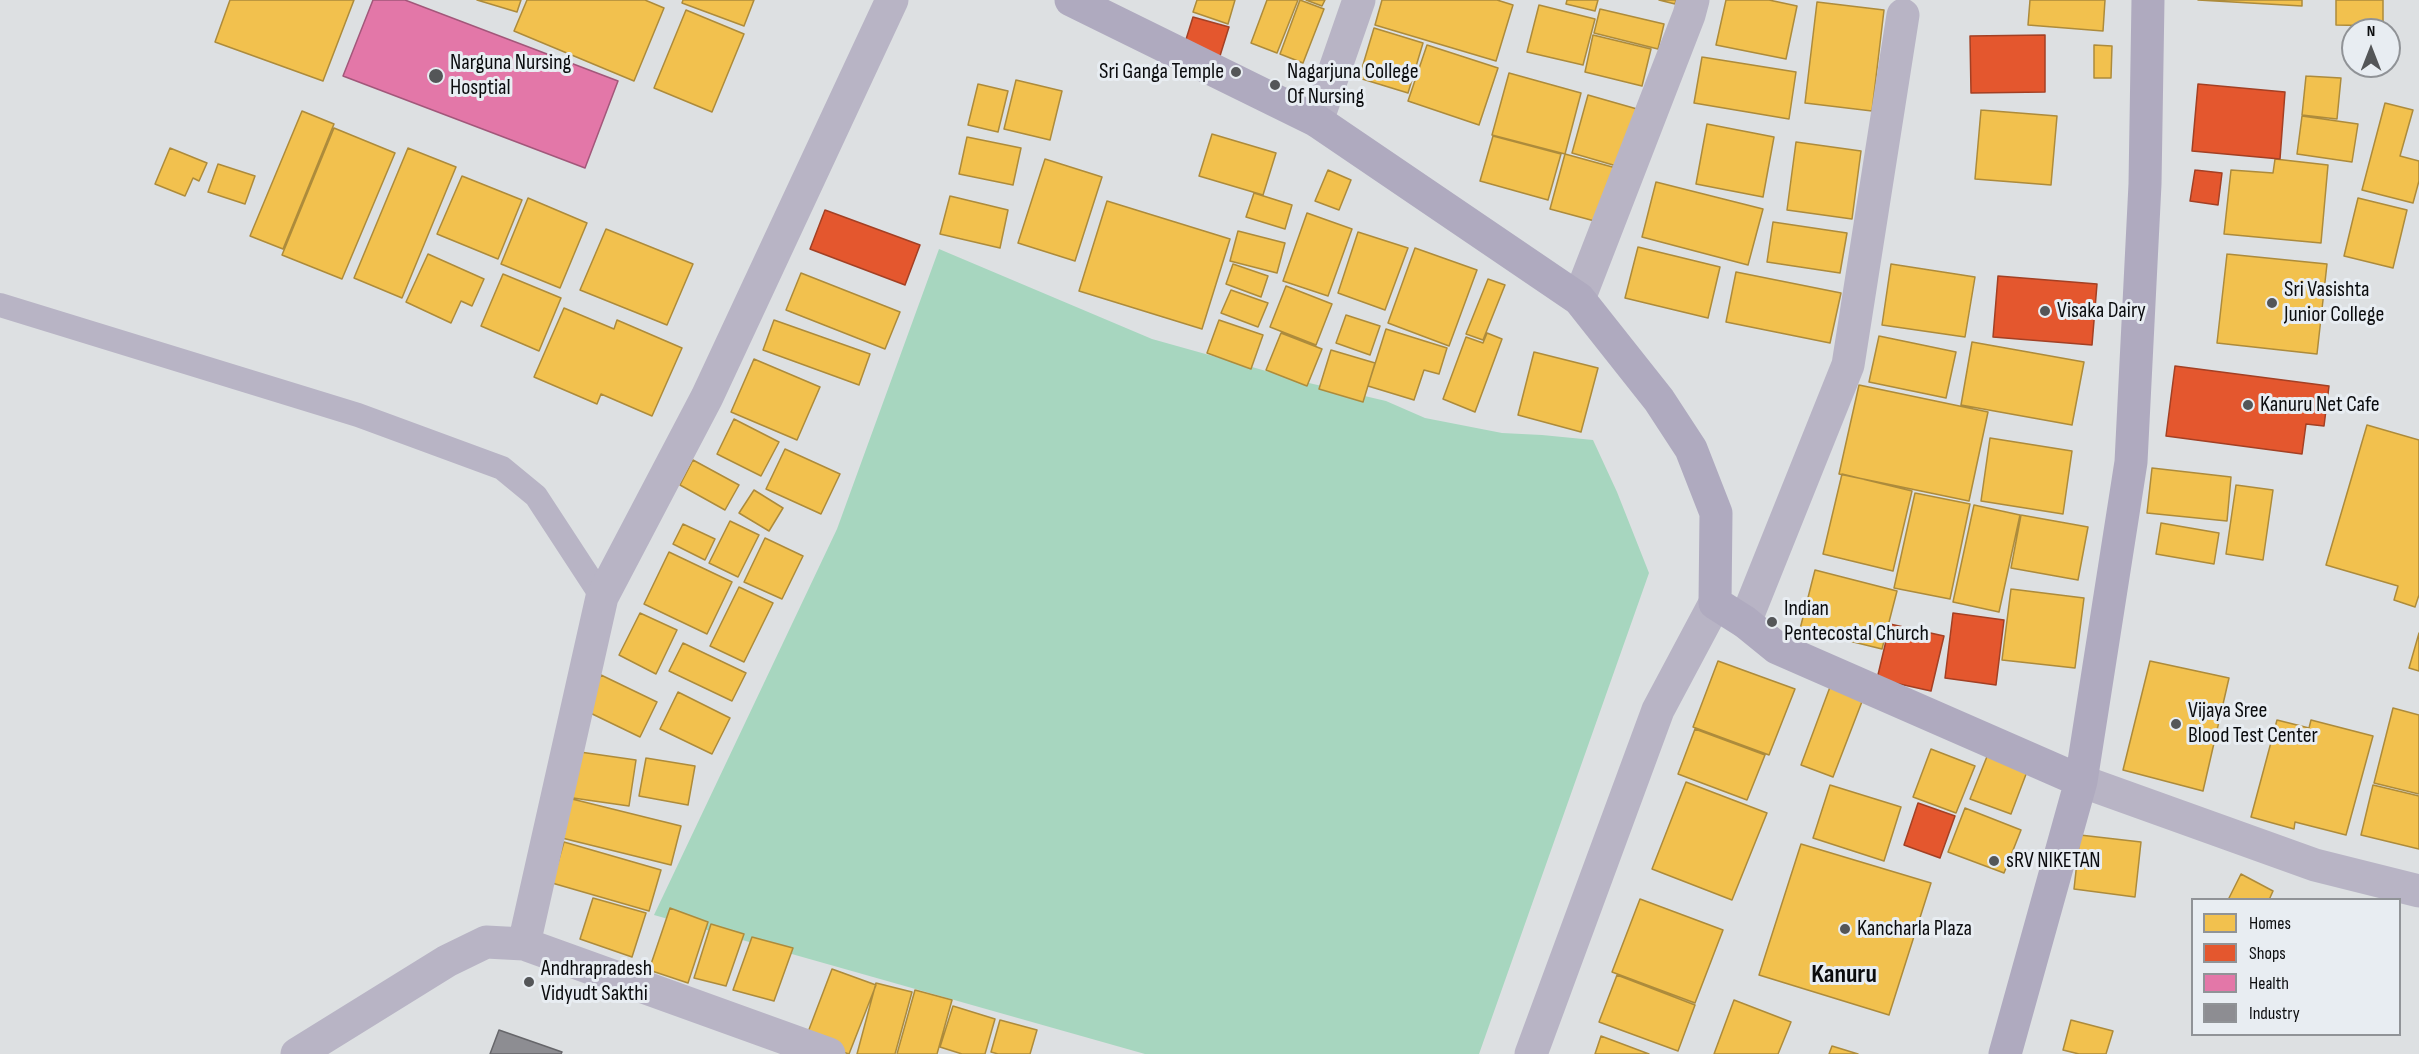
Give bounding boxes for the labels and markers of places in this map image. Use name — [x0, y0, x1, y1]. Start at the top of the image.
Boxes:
place label: Narguna Nursing Hosptial — [450, 50, 571, 101]
place label: Sri Ganga Temple — [1099, 59, 1224, 85]
place label: Nagarjuna College Of Nursing — [1287, 59, 1419, 110]
marker: Sri Ganga Temple — [1229, 65, 1243, 79]
marker: Narguna Nursing Hosptial — [427, 67, 445, 85]
marker: Nagarjuna College Of Nursing — [1268, 78, 1282, 92]
place label: Sri Vasishta Junior College — [2284, 277, 2384, 328]
marker: Sri Vasishta Junior College — [2265, 296, 2279, 310]
place label: Visaka Dairy — [2057, 298, 2146, 324]
marker: Visaka Dairy — [2038, 304, 2052, 318]
place label: Kanuru Net Cafe — [2260, 392, 2380, 418]
marker: Kanuru Net Cafe — [2241, 398, 2255, 412]
place label: Indian Pentecostal Church — [1784, 596, 1929, 648]
marker: Indian Pentecostal Church — [1765, 615, 1779, 629]
place label: Vijaya Sree Blood Test Center — [2188, 698, 2318, 750]
marker: Vijaya Sree Blood Test Center — [2169, 717, 2183, 731]
place label: sRV NIKETAN — [2006, 848, 2101, 874]
marker: sRV NIKETAN — [1987, 854, 2001, 868]
place label: Kancharla Plaza — [1857, 916, 1972, 942]
marker: Kancharla Plaza — [1838, 922, 1852, 936]
place label: Andhrapradesh Vidyudt Sakthi — [541, 956, 652, 1008]
marker: Andhrapradesh Vidyudt Sakthi — [522, 975, 536, 989]

